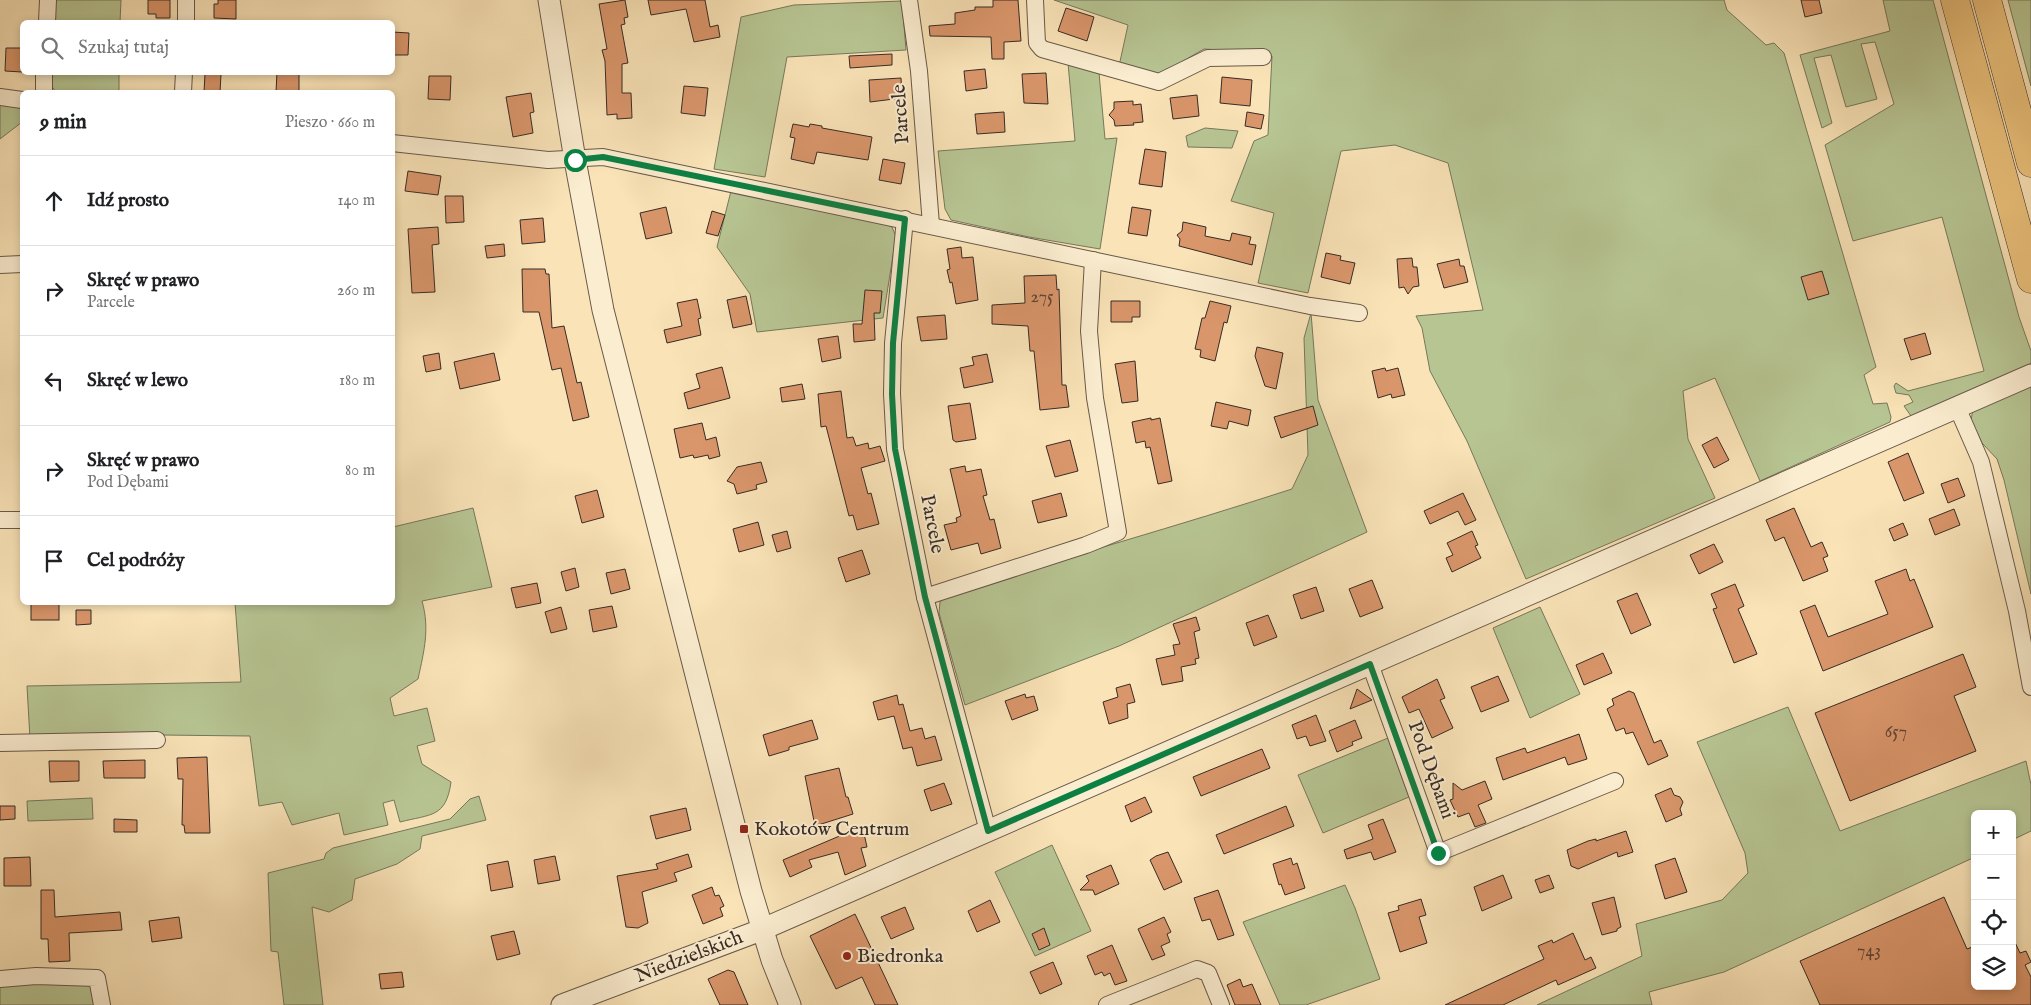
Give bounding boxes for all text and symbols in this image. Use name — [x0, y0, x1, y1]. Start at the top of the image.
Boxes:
search box — [20, 20, 395, 75]
icon: search — [38, 34, 66, 62]
text: Szukaj tutaj — [78, 36, 169, 60]
street label: Parcele — [886, 83, 916, 145]
text: 9 min — [40, 109, 87, 136]
text: Pieszo · 660 m — [285, 113, 375, 133]
route start — [564, 149, 587, 172]
icon: ahead — [40, 187, 68, 215]
text: Idź prosto — [87, 189, 169, 213]
text: 140 m — [337, 191, 375, 211]
text: Skręć w prawo — [87, 269, 199, 293]
icon: right — [40, 277, 68, 305]
text: 260 m — [337, 281, 375, 301]
house number: 275 — [1030, 286, 1054, 309]
text: Parcele — [87, 293, 135, 313]
icon: left — [40, 367, 68, 395]
text: Skręć w lewo — [87, 369, 188, 393]
text: 180 m — [339, 371, 375, 391]
text: Skręć w prawo — [87, 449, 199, 473]
icon: right — [40, 457, 68, 485]
text: 80 m — [345, 461, 375, 481]
text: Pod Dębami — [87, 473, 169, 493]
street label: Parcele — [914, 492, 950, 556]
icon: arrive — [40, 547, 68, 575]
text: Cel podróży — [87, 549, 185, 573]
street label: Pod Dębami — [1402, 718, 1460, 822]
house number: 657 — [1885, 721, 1907, 744]
map controls — [1971, 810, 2016, 990]
button: + — [1971, 810, 2016, 855]
place label: Kokotów Centrum — [754, 817, 909, 842]
marker: Kokotów Centrum — [738, 823, 750, 835]
route end — [1427, 842, 1450, 865]
button: − — [1971, 855, 2016, 900]
button: locate — [1971, 900, 2016, 945]
street label: Niedzielskich — [631, 925, 747, 989]
house number: 743 — [1857, 940, 1881, 963]
place label: Biedronka — [857, 944, 944, 969]
button: layers — [1971, 945, 2016, 990]
marker: Biedronka — [841, 950, 853, 962]

